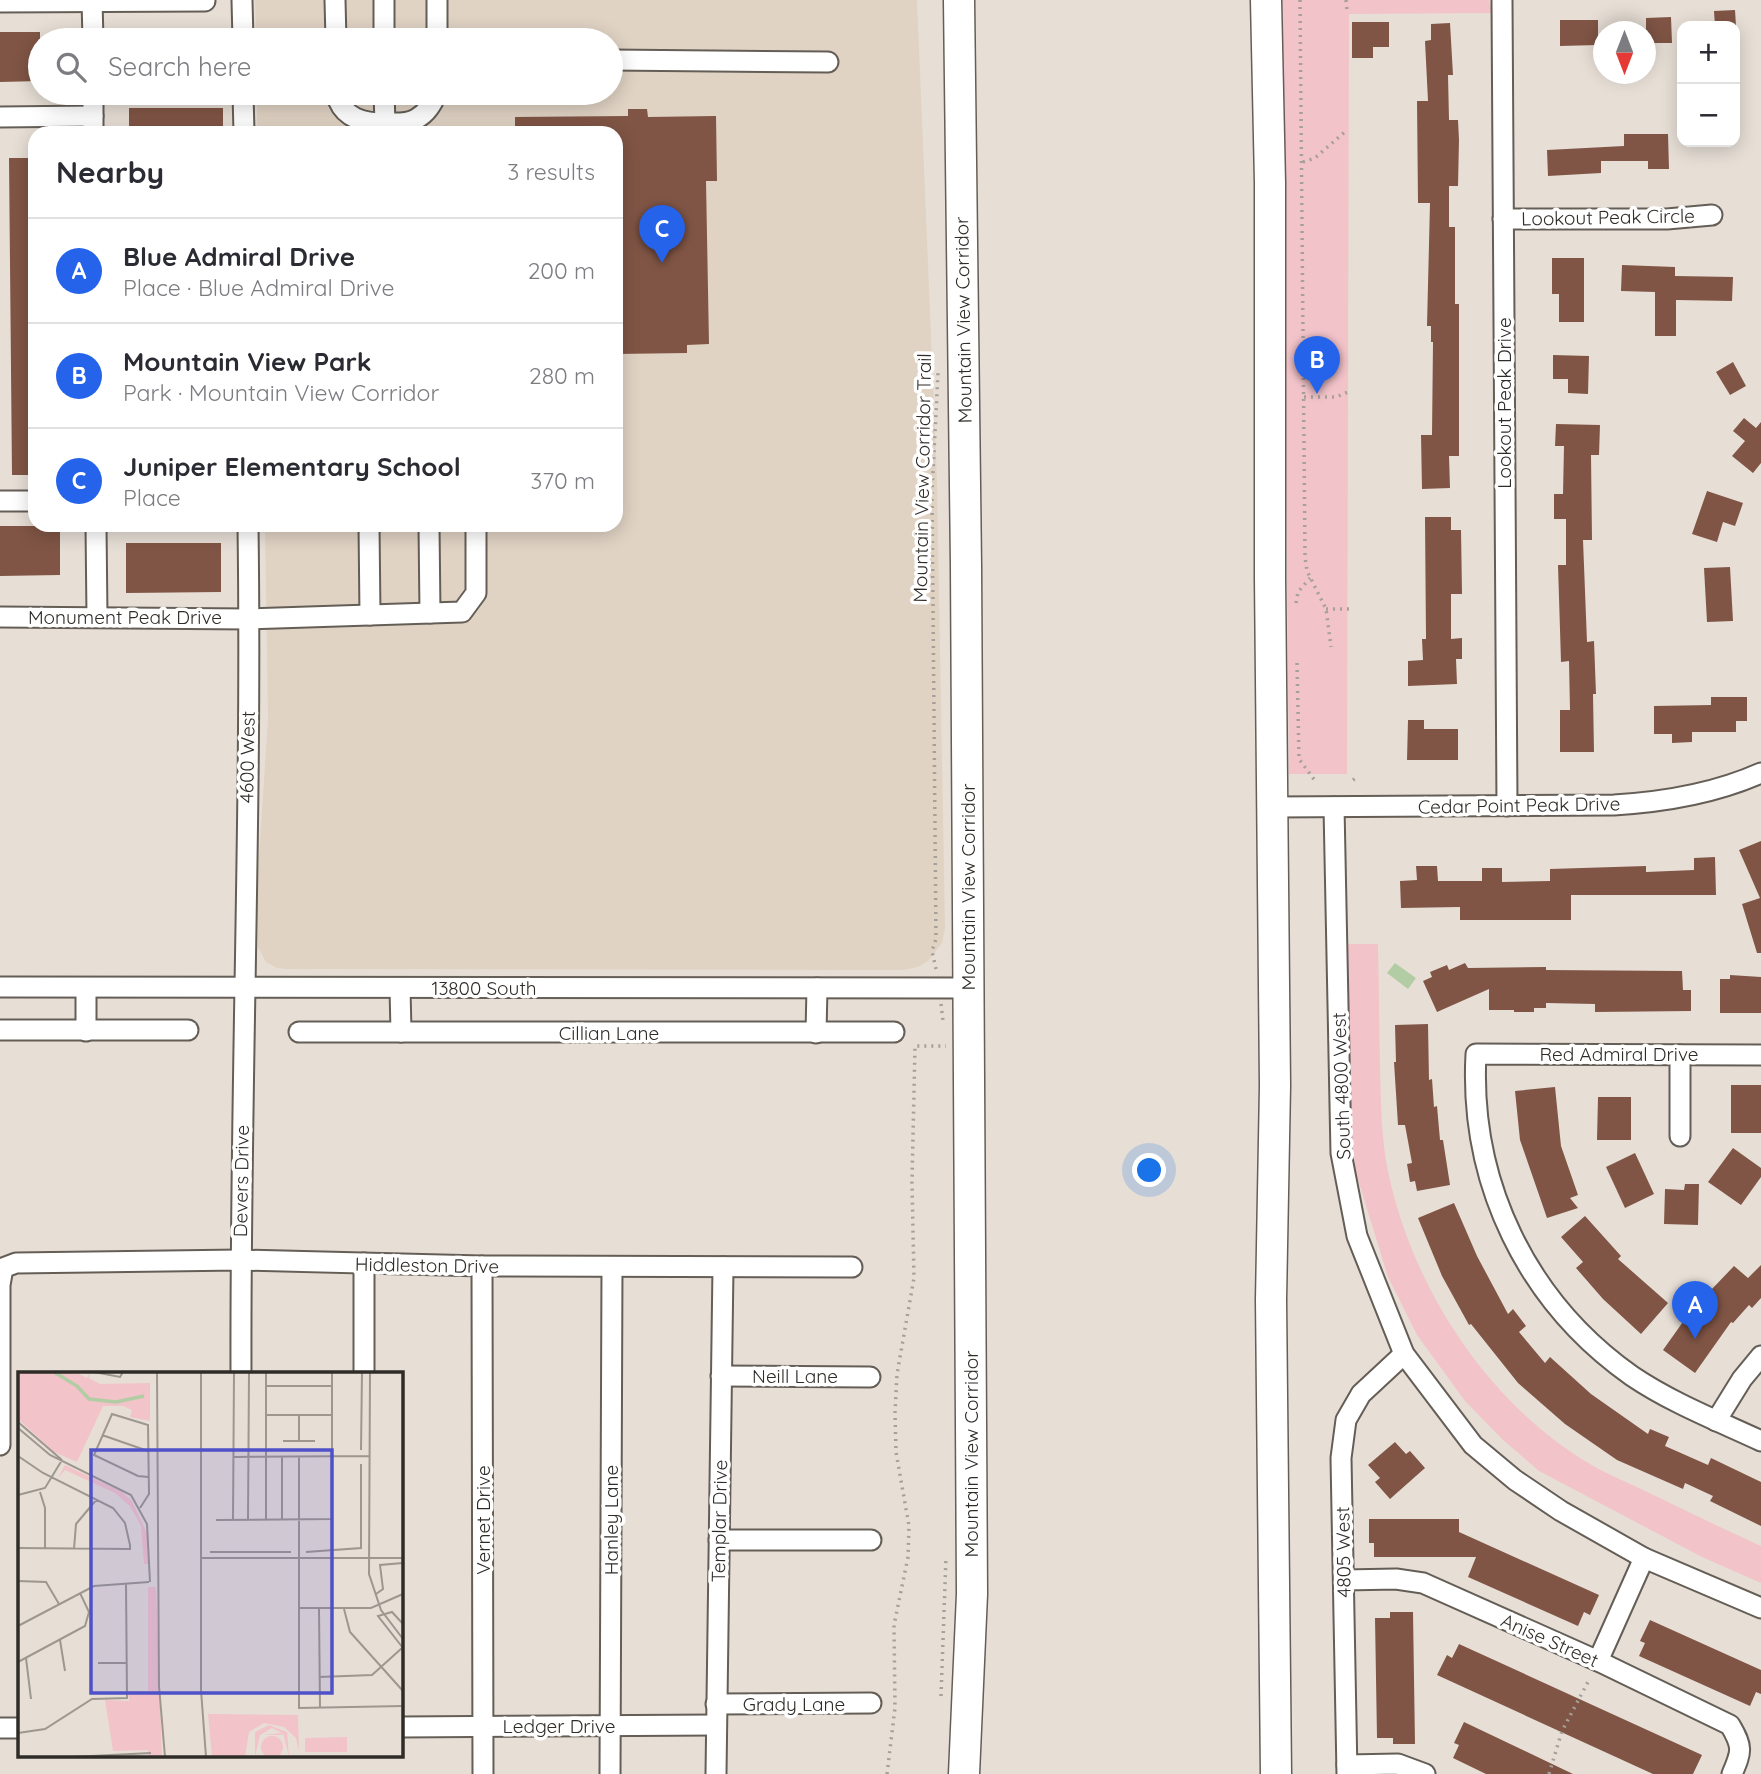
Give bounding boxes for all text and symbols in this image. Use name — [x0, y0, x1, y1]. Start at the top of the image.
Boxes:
north arrow — [1593, 21, 1656, 84]
map controls — [1677, 21, 1740, 147]
button: + — [1677, 21, 1740, 84]
search box — [28, 28, 623, 105]
icon: search — [52, 48, 90, 86]
text: Search here — [108, 50, 252, 83]
button: − — [1677, 84, 1740, 147]
text: Nearby — [56, 153, 164, 191]
text: 3 results — [507, 157, 595, 186]
street label: Lookout Peak Circle — [1521, 203, 1695, 231]
pin: C — [639, 205, 685, 263]
street label: Mountain View Corridor — [949, 216, 977, 424]
text: Blue Admiral Drive — [123, 240, 355, 273]
text: A — [72, 256, 86, 285]
text: 200 m — [528, 256, 595, 285]
text: Place · Blue Admiral Drive — [123, 273, 395, 302]
street label: Lookout Peak Drive — [1492, 317, 1516, 489]
pin: B — [1294, 336, 1340, 394]
text: Mountain View Park — [123, 345, 371, 378]
street label: Mountain View Corridor Trail — [908, 353, 936, 603]
text: B — [71, 361, 87, 390]
text: 280 m — [529, 361, 595, 390]
text: Park · Mountain View Corridor — [123, 378, 439, 407]
text: Juniper Elementary School — [123, 450, 461, 483]
text: C — [72, 466, 86, 495]
text: 370 m — [530, 466, 595, 495]
text: Place — [123, 483, 181, 512]
street label: Monument Peak Drive — [28, 605, 222, 629]
street label: 4600 West — [234, 711, 260, 803]
street label: Mountain View Corridor — [956, 783, 980, 990]
street label: Cedar Point Peak Drive — [1418, 791, 1620, 819]
street label: 13800 South — [431, 976, 537, 1000]
street label: South 4800 West — [1326, 1012, 1356, 1160]
street label: Cillian Lane — [559, 1021, 659, 1045]
street label: Red Admiral Drive — [1539, 1042, 1699, 1066]
street label: Devers Drive — [228, 1125, 254, 1237]
your location — [1132, 1153, 1166, 1187]
street label: Hiddleston Drive — [355, 1252, 499, 1278]
pin: A — [1672, 1281, 1718, 1339]
street label: Mountain View Corridor — [959, 1350, 983, 1557]
street label: Neill Lane — [752, 1364, 838, 1388]
inset map — [18, 1372, 402, 1756]
street label: Templar Drive — [706, 1459, 732, 1583]
street label: Vernet Drive — [471, 1465, 495, 1575]
street label: Hanley Lane — [599, 1465, 623, 1575]
street label: 4805 West — [1330, 1506, 1356, 1598]
street label: Anise Street — [1498, 1608, 1602, 1672]
street label: Grady Lane — [743, 1692, 845, 1716]
street label: Ledger Drive — [503, 1714, 615, 1738]

